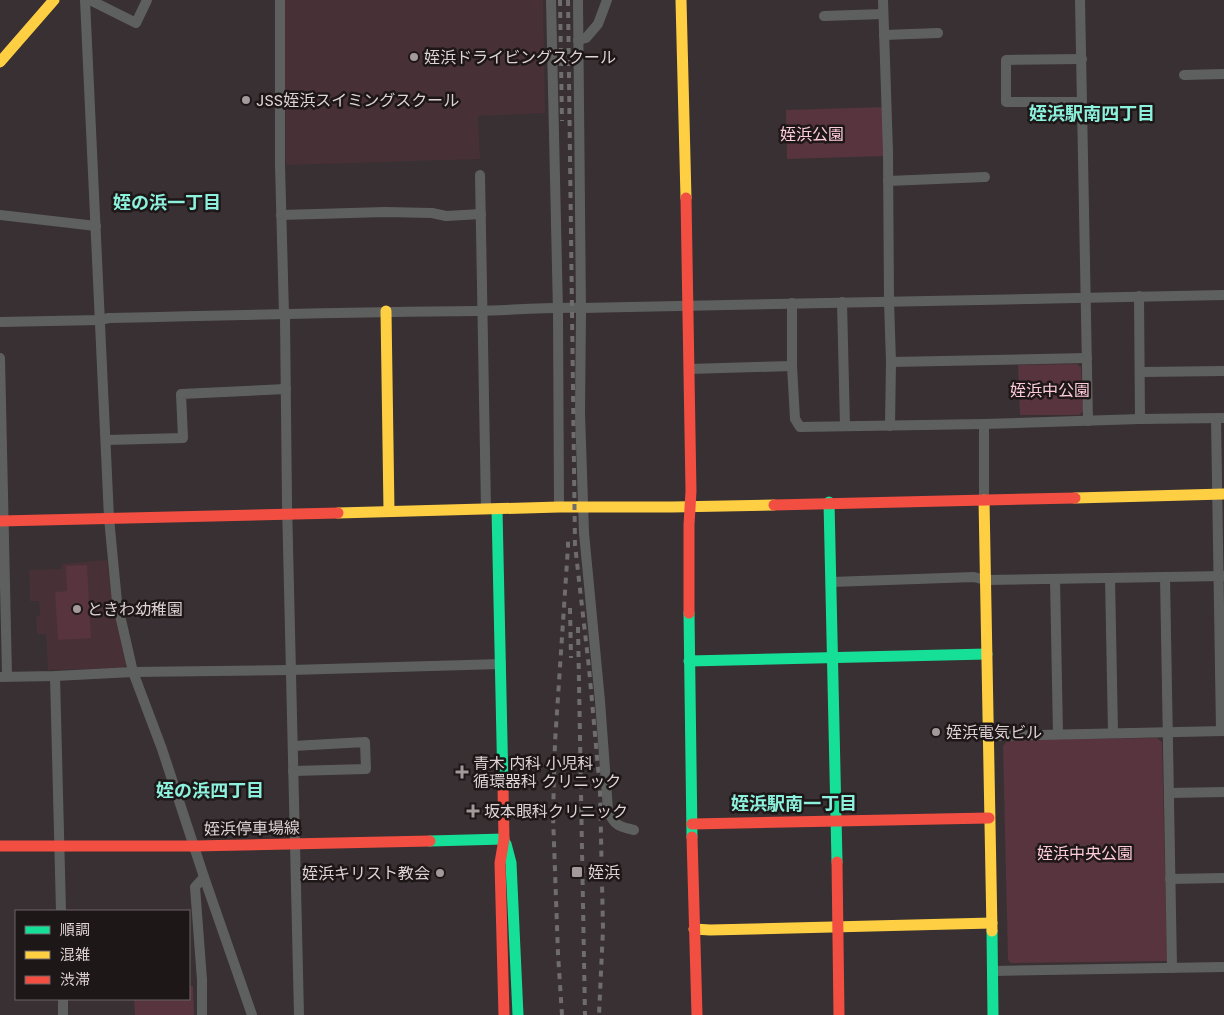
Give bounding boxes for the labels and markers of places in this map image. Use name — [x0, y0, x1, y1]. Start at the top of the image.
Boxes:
place label: 姪浜ドライビングスクール — [424, 46, 616, 69]
marker: 姪浜ドライビングスクール — [408, 51, 420, 63]
place label: JSS姪浜スイミングスクール — [256, 89, 459, 112]
marker: JSS姪浜スイミングスクール — [240, 94, 252, 106]
place label: ときわ幼稚園 — [87, 598, 183, 621]
marker: ときわ幼稚園 — [71, 603, 83, 615]
place label: 姪浜電気ビル — [946, 721, 1042, 744]
marker: 姪浜電気ビル — [930, 726, 942, 738]
place label: 青木 内科 小児科 循環器科 クリニック — [473, 752, 621, 793]
marker: 青木 内科 小児科 循環器科 クリニック — [455, 765, 469, 779]
place label: 坂本眼科クリニック — [484, 800, 628, 823]
marker: 坂本眼科クリニック — [466, 804, 480, 818]
place label: 姪浜 — [588, 861, 620, 884]
place label: 姪浜キリスト教会 — [302, 862, 430, 885]
marker: 姪浜 — [570, 865, 584, 879]
marker: 姪浜キリスト教会 — [434, 867, 446, 879]

